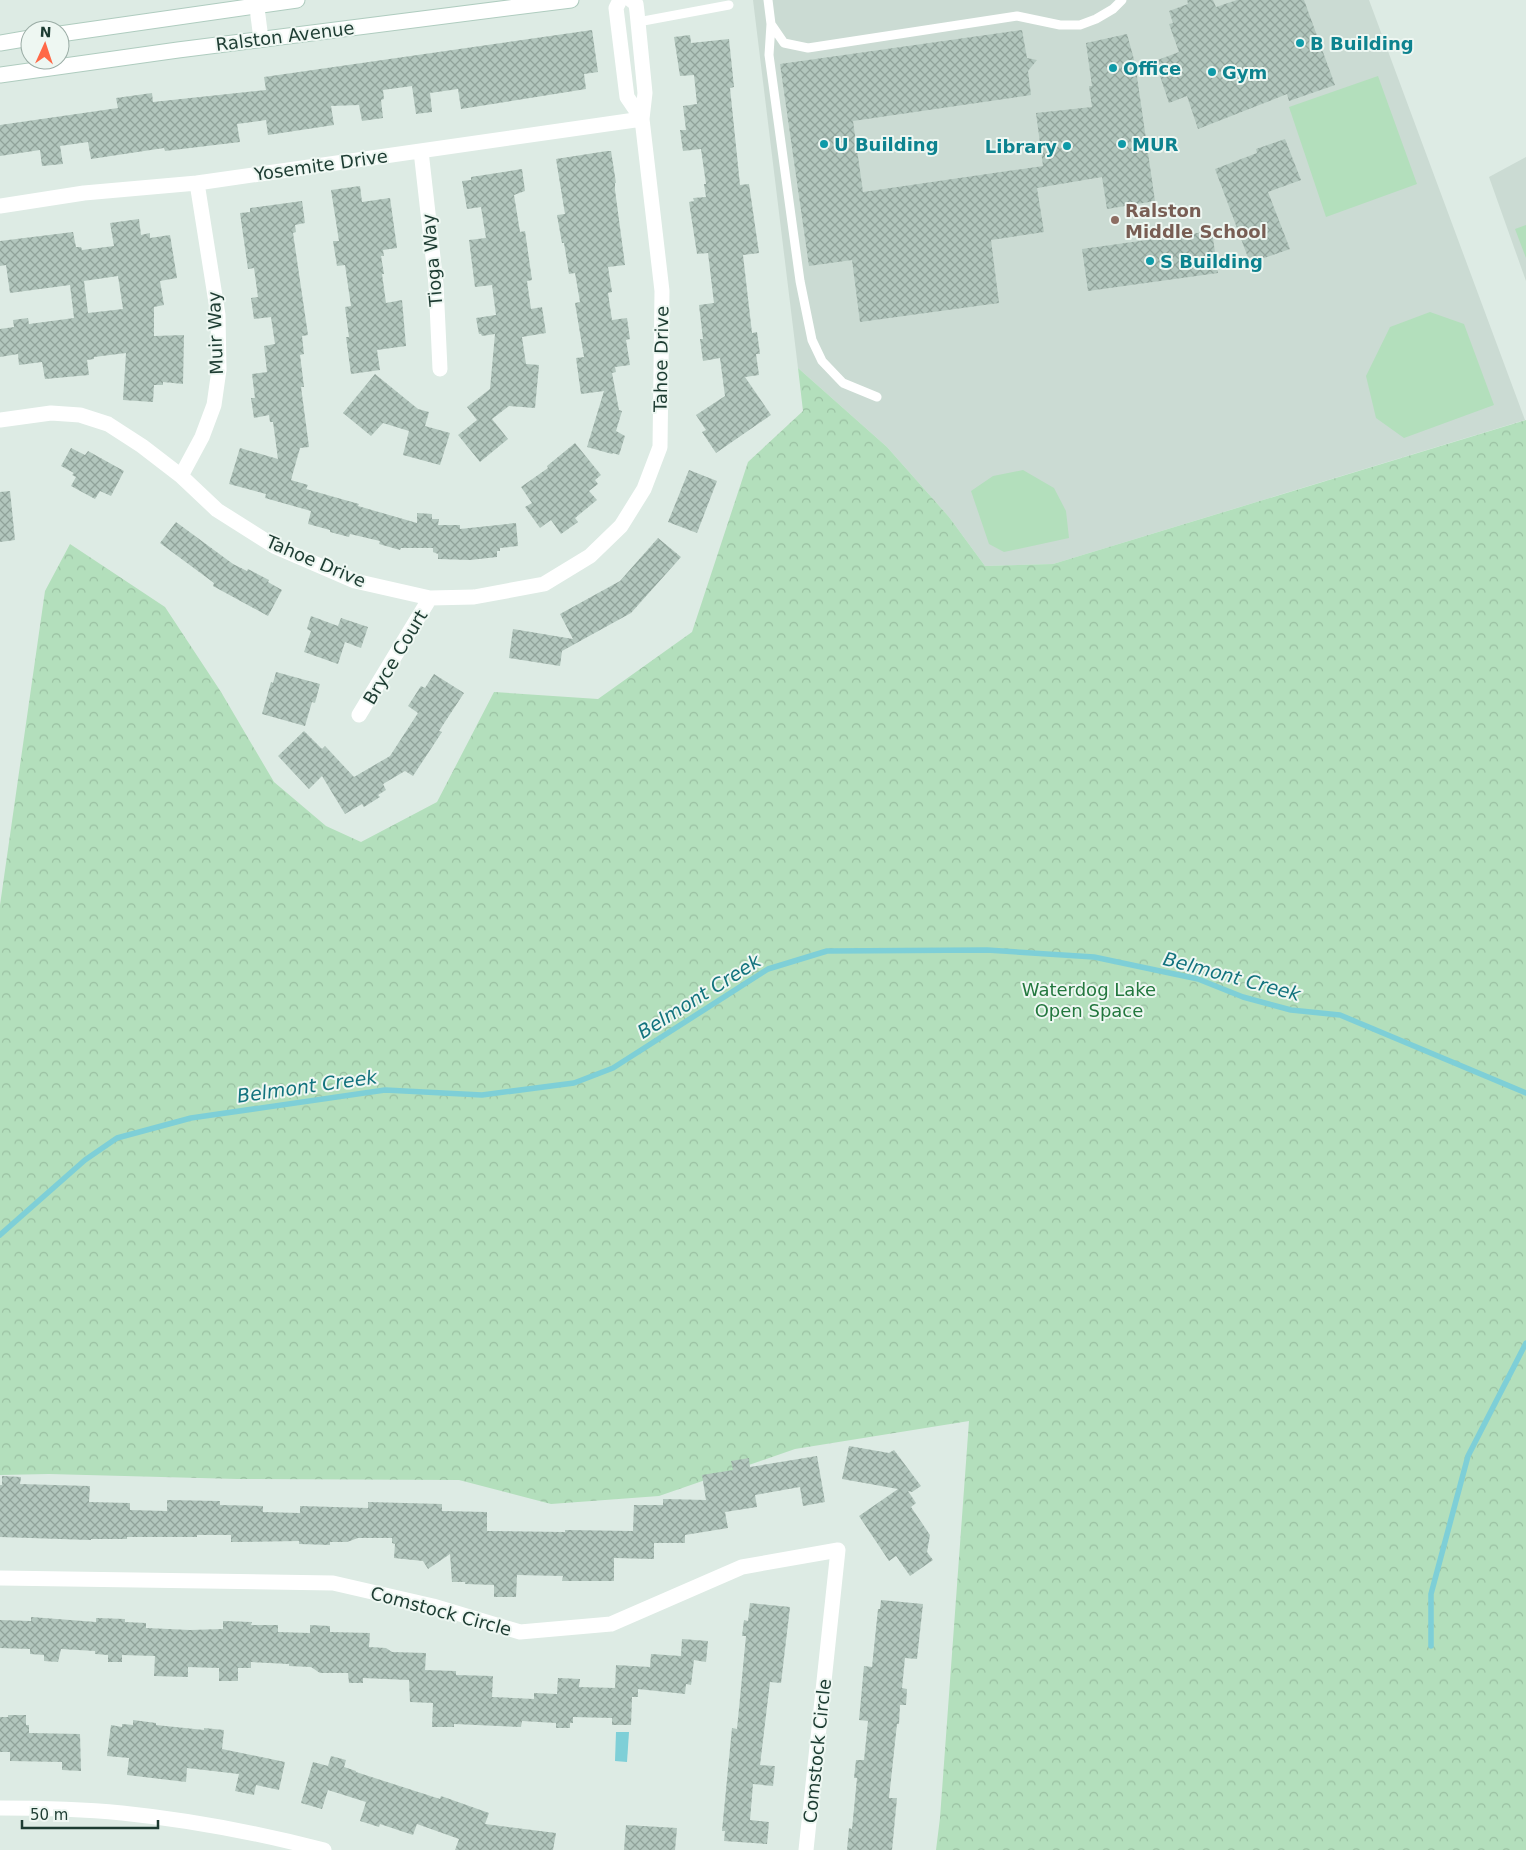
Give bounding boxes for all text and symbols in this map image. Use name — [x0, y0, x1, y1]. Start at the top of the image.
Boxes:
street label: Ralston Avenue — [214, 17, 356, 55]
north arrow — [20, 20, 70, 70]
text: N — [39, 24, 52, 40]
place label: B Building — [1310, 33, 1414, 54]
marker: B Building — [1294, 37, 1306, 49]
place label: Office — [1123, 58, 1181, 79]
marker: Office — [1107, 62, 1119, 74]
place label: Gym — [1222, 62, 1267, 83]
marker: Gym — [1206, 66, 1218, 78]
place label: U Building — [834, 134, 939, 155]
place label: MUR — [1132, 134, 1179, 155]
place label: Library — [985, 136, 1057, 157]
marker: U Building — [818, 138, 830, 150]
marker: MUR — [1116, 138, 1128, 150]
marker: Library — [1061, 140, 1073, 152]
street label: Yosemite Drive — [252, 145, 389, 185]
place label: Ralston Middle School — [1125, 200, 1267, 242]
street label: Tioga Way — [417, 212, 447, 308]
marker: Ralston Middle School — [1109, 214, 1121, 226]
place label: S Building — [1160, 251, 1263, 272]
marker: S Building — [1144, 255, 1156, 267]
street label: Muir Way — [203, 291, 227, 375]
street label: Tahoe Drive — [650, 306, 672, 413]
street label: Tahoe Drive — [262, 530, 369, 591]
street label: Bryce Court — [359, 606, 431, 708]
water label: Belmont Creek — [1161, 947, 1304, 1005]
water label: Belmont Creek — [633, 949, 766, 1043]
park label: Waterdog Lake Open Space — [1022, 979, 1156, 1021]
water label: Belmont Creek — [236, 1065, 379, 1107]
street label: Comstock Circle — [368, 1582, 514, 1640]
street label: Comstock Circle — [799, 1678, 835, 1824]
scale bar — [22, 1798, 159, 1830]
text: 50 m — [30, 1806, 68, 1824]

